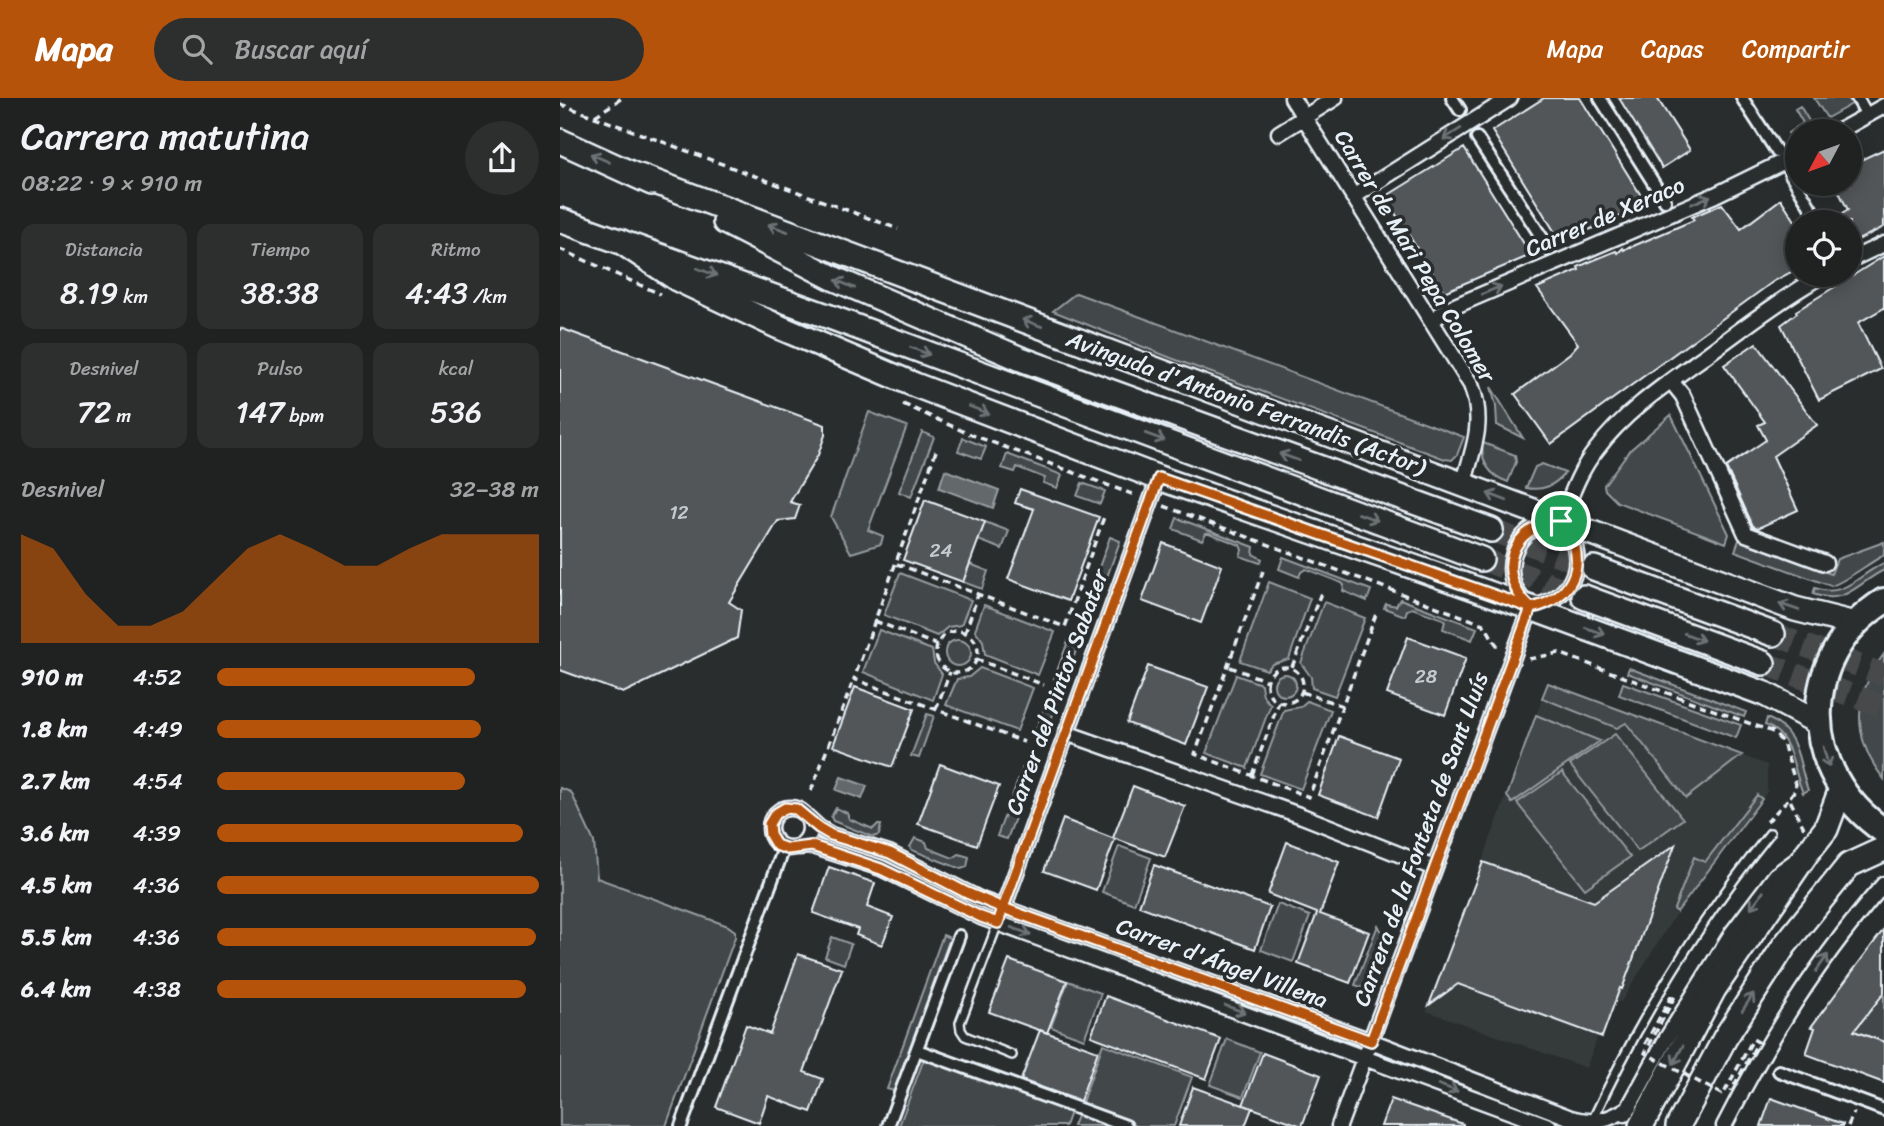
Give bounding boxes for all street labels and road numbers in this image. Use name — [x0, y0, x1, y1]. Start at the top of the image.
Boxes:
street label: Carrer de Mari Pepa Colomer — [1323, 121, 1508, 392]
street label: Carrer de Xeraco — [1519, 165, 1691, 269]
street label: Avinguda d'Antonio Ferrandis (Actor) — [1060, 318, 1433, 488]
street label: Carrer del Pintor Sabater — [993, 562, 1121, 821]
street label: Carrera de la Fonteta de Sant Lluís — [1341, 666, 1501, 1012]
street label: Carrer d'Ángel Villena — [1110, 906, 1334, 1020]

